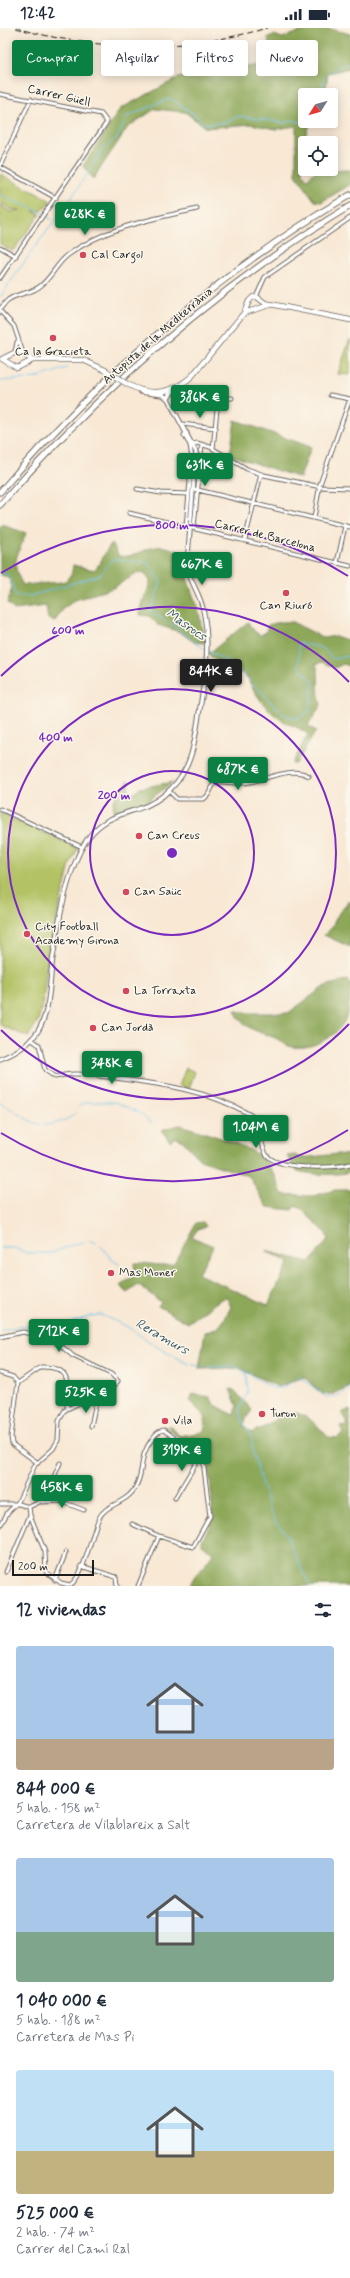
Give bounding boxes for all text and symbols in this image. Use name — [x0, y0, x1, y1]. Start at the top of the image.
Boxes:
text: 12:42 — [20, 4, 55, 24]
chip: Comprar — [12, 40, 93, 76]
chip: Alquilar — [101, 40, 174, 76]
chip: Filtros — [182, 40, 248, 76]
chip: Nuevo — [256, 40, 318, 76]
street label: Carrer Güell — [26, 81, 92, 111]
north arrow — [298, 88, 338, 128]
map controls — [298, 88, 338, 176]
button: locate — [298, 136, 338, 176]
pin: 628K € — [52, 202, 118, 236]
text: 628K € — [64, 206, 106, 223]
place label: Cal Cargol — [91, 247, 143, 264]
marker: Cal Cargol — [78, 250, 88, 260]
street label: Autopista de la Mediterrània — [100, 284, 217, 388]
marker: Ca la Gracieta — [48, 333, 58, 343]
place label: Ca la Gracieta — [15, 344, 92, 360]
pin: 386K € — [167, 385, 233, 419]
text: 386K € — [180, 389, 220, 406]
pin: 631K € — [172, 453, 238, 487]
text: 631K € — [186, 457, 224, 474]
street label: Carrer de Barcelona — [213, 516, 317, 556]
text: 800 m — [155, 518, 189, 534]
pin: 667K € — [169, 552, 235, 586]
text: 667K € — [181, 556, 223, 573]
marker: Can Riuró — [281, 588, 291, 598]
place label: Can Riuró — [260, 598, 312, 614]
water label: Masrocs — [163, 605, 210, 646]
text: 600 m — [51, 623, 85, 639]
pin: 844K € — [178, 659, 244, 693]
text: 844K € — [189, 663, 233, 680]
text: 400 m — [39, 730, 73, 746]
pin: 687K € — [205, 757, 271, 791]
text: 687K € — [217, 761, 259, 778]
text: 200 m — [98, 788, 131, 804]
place label: Can Creus — [147, 828, 200, 844]
marker: Can Creus — [134, 831, 144, 841]
centre of rings — [165, 846, 179, 860]
place label: Can Saüc — [134, 884, 182, 900]
marker: Can Saüc — [121, 887, 131, 897]
place label: City Football Academy Girona — [35, 919, 120, 949]
marker: City Football Academy Girona — [22, 929, 32, 939]
place label: La Torraxta — [134, 983, 196, 999]
marker: La Torraxta — [121, 986, 131, 996]
place label: Can Jordà — [101, 1020, 154, 1036]
marker: Can Jordà — [88, 1023, 98, 1033]
pin: 348K € — [79, 1051, 145, 1085]
text: 348K € — [91, 1055, 133, 1072]
pin: 1.04M € — [219, 1115, 293, 1149]
text: 1.04M € — [232, 1119, 280, 1136]
place label: Mas Moner — [119, 1265, 176, 1281]
marker: Mas Moner — [106, 1268, 116, 1278]
water label: Reramurs — [133, 1315, 192, 1360]
pin: 712K € — [26, 1319, 92, 1353]
text: 712K € — [38, 1323, 80, 1340]
pin: 525K € — [53, 1380, 119, 1414]
text: 525K € — [64, 1384, 108, 1401]
place label: Turon — [270, 1406, 296, 1422]
marker: Turon — [257, 1409, 267, 1419]
place label: Vila — [173, 1413, 192, 1429]
marker: Vila — [160, 1416, 170, 1426]
pin: 319K € — [149, 1438, 215, 1472]
text: 319K € — [162, 1442, 202, 1459]
pin: 458K € — [29, 1475, 95, 1509]
text: 458K € — [41, 1479, 83, 1496]
scale bar — [12, 1558, 94, 1577]
text: 200 m — [18, 1560, 48, 1574]
text: 12 viviendas — [16, 1599, 106, 1621]
icon: filters — [312, 1599, 334, 1621]
icon: home — [139, 1672, 211, 1744]
text: 844 000 € — [16, 1778, 96, 1800]
text: 5 hab. · 158 m² — [16, 1800, 100, 1817]
text: Carretera de Vilablareix a Salt — [16, 1817, 190, 1834]
icon: home — [139, 1884, 211, 1956]
text: 1 040 000 € — [16, 1990, 107, 2012]
text: 5 hab. · 188 m² — [16, 2012, 100, 2029]
text: Carretera de Mas Pi — [16, 2029, 134, 2046]
icon: home — [139, 2096, 211, 2168]
text: 525 000 € — [16, 2202, 94, 2224]
text: 2 hab. · 74 m² — [16, 2224, 95, 2241]
text: Carrer del Camí Ral — [16, 2241, 130, 2258]

